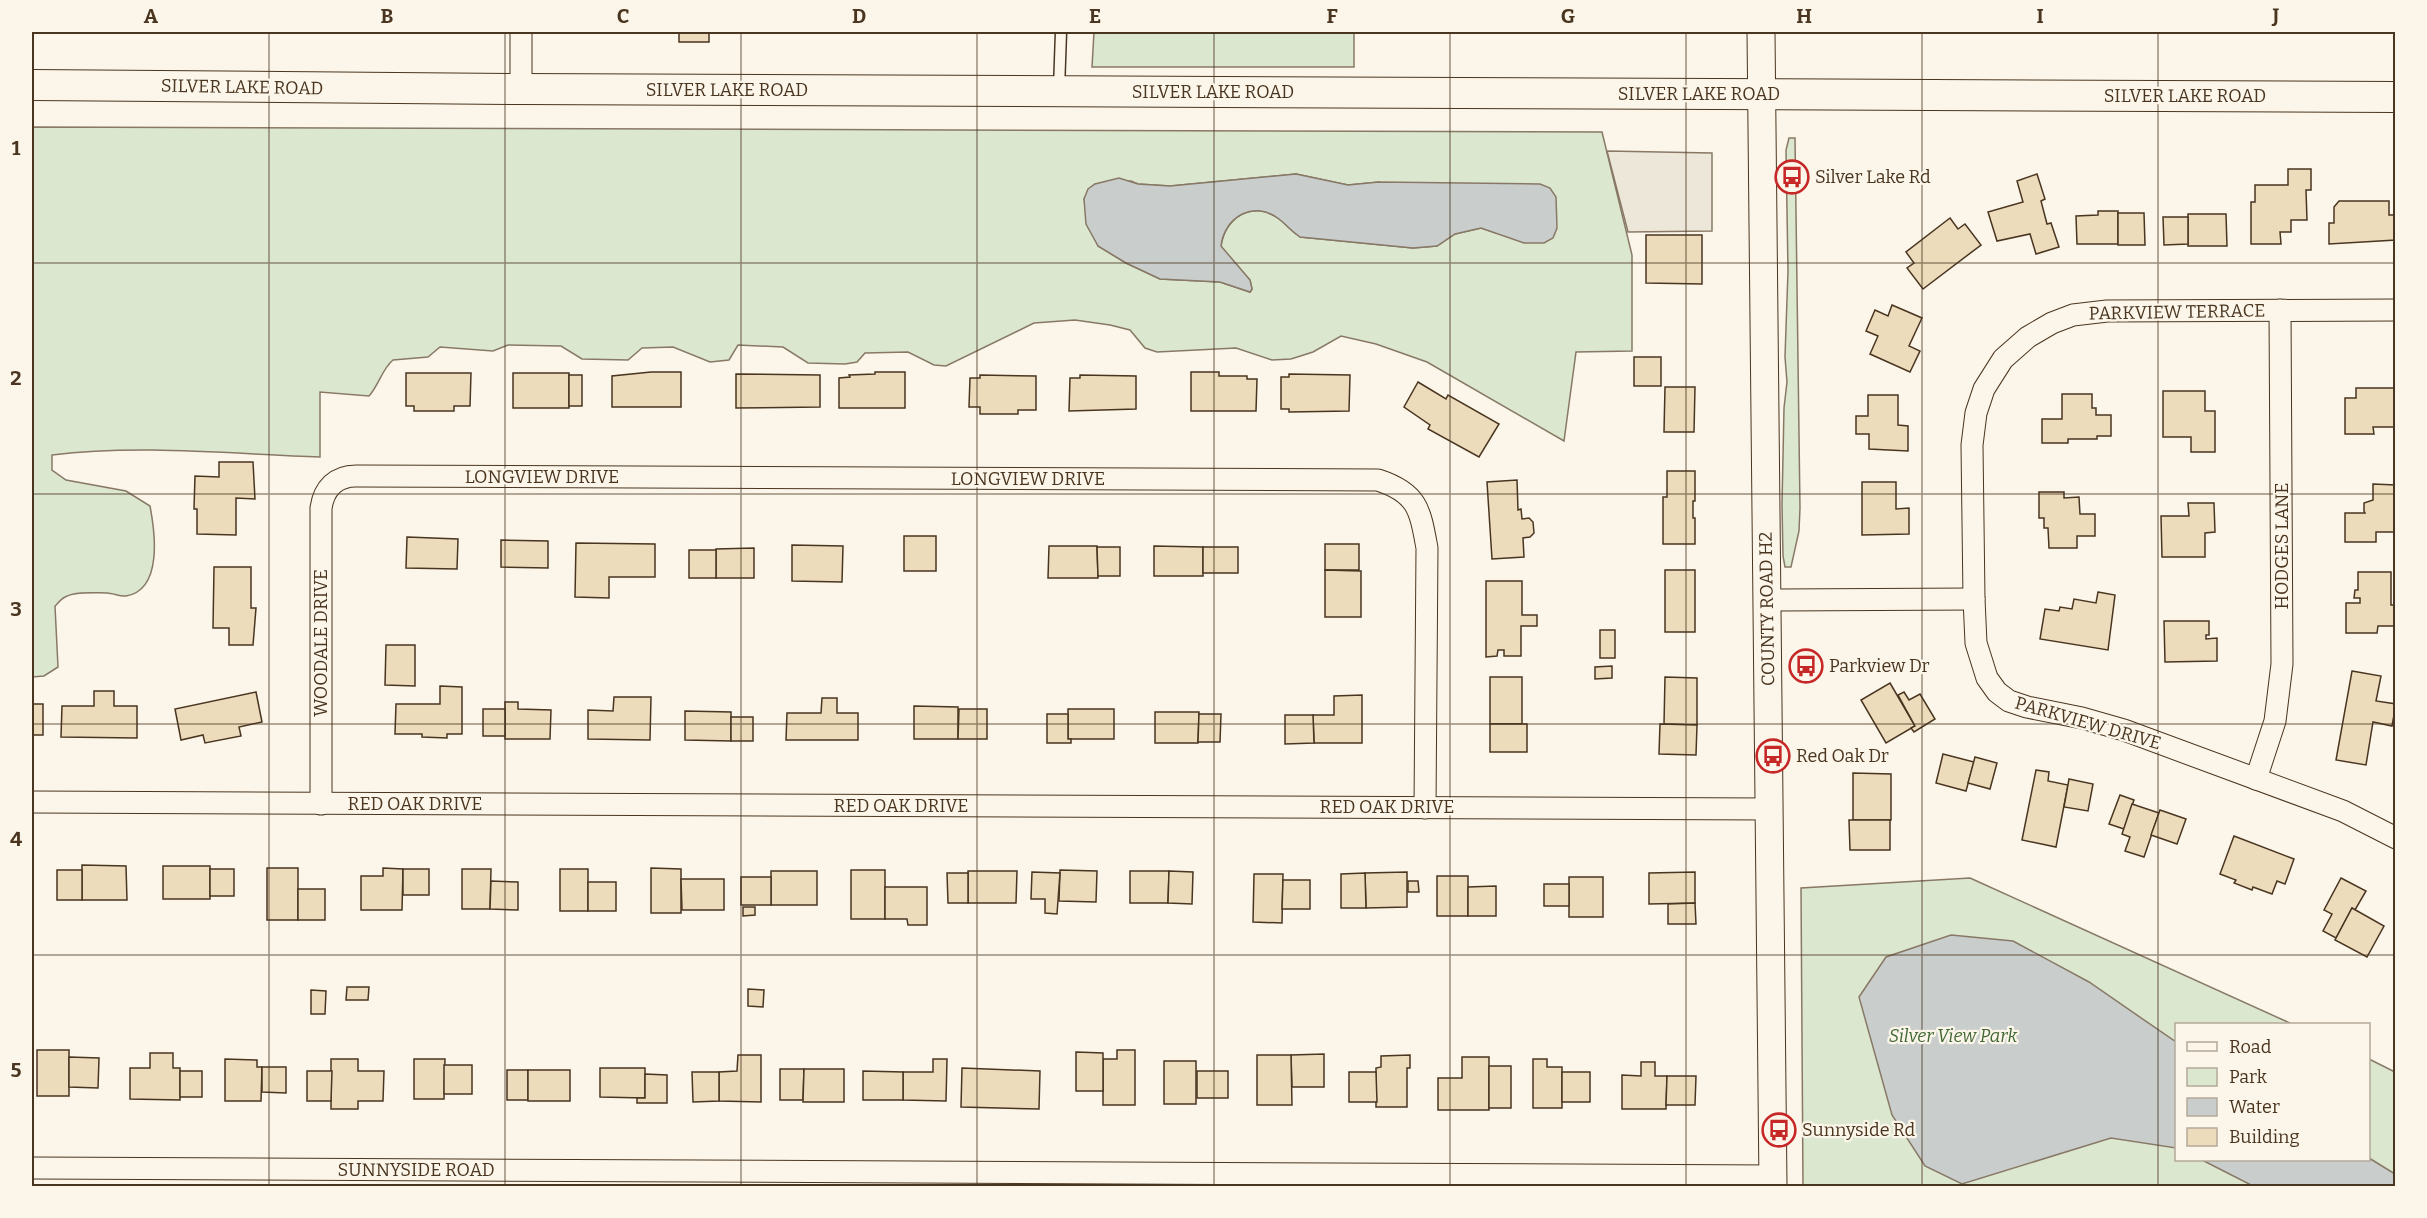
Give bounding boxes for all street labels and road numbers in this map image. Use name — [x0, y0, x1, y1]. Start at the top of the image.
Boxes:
street label: SILVER LAKE ROAD — [161, 75, 323, 99]
street label: SILVER LAKE ROAD — [646, 79, 808, 101]
street label: SILVER LAKE ROAD — [1132, 81, 1294, 103]
street label: SILVER LAKE ROAD — [1618, 83, 1780, 105]
street label: SILVER LAKE ROAD — [2104, 85, 2266, 107]
street label: PARKVIEW TERRACE — [2088, 299, 2266, 325]
street label: LONGVIEW DRIVE — [465, 466, 619, 488]
street label: LONGVIEW DRIVE — [951, 468, 1105, 490]
street label: HODGES LANE — [2271, 483, 2293, 609]
street label: COUNTY ROAD H2 — [1755, 532, 1779, 686]
street label: WOODALE DRIVE — [310, 569, 332, 717]
street label: PARKVIEW DRIVE — [2012, 692, 2164, 754]
street label: RED OAK DRIVE — [348, 793, 482, 815]
street label: RED OAK DRIVE — [834, 795, 968, 817]
street label: RED OAK DRIVE — [1320, 796, 1454, 818]
street label: SUNNYSIDE ROAD — [337, 1159, 495, 1181]

